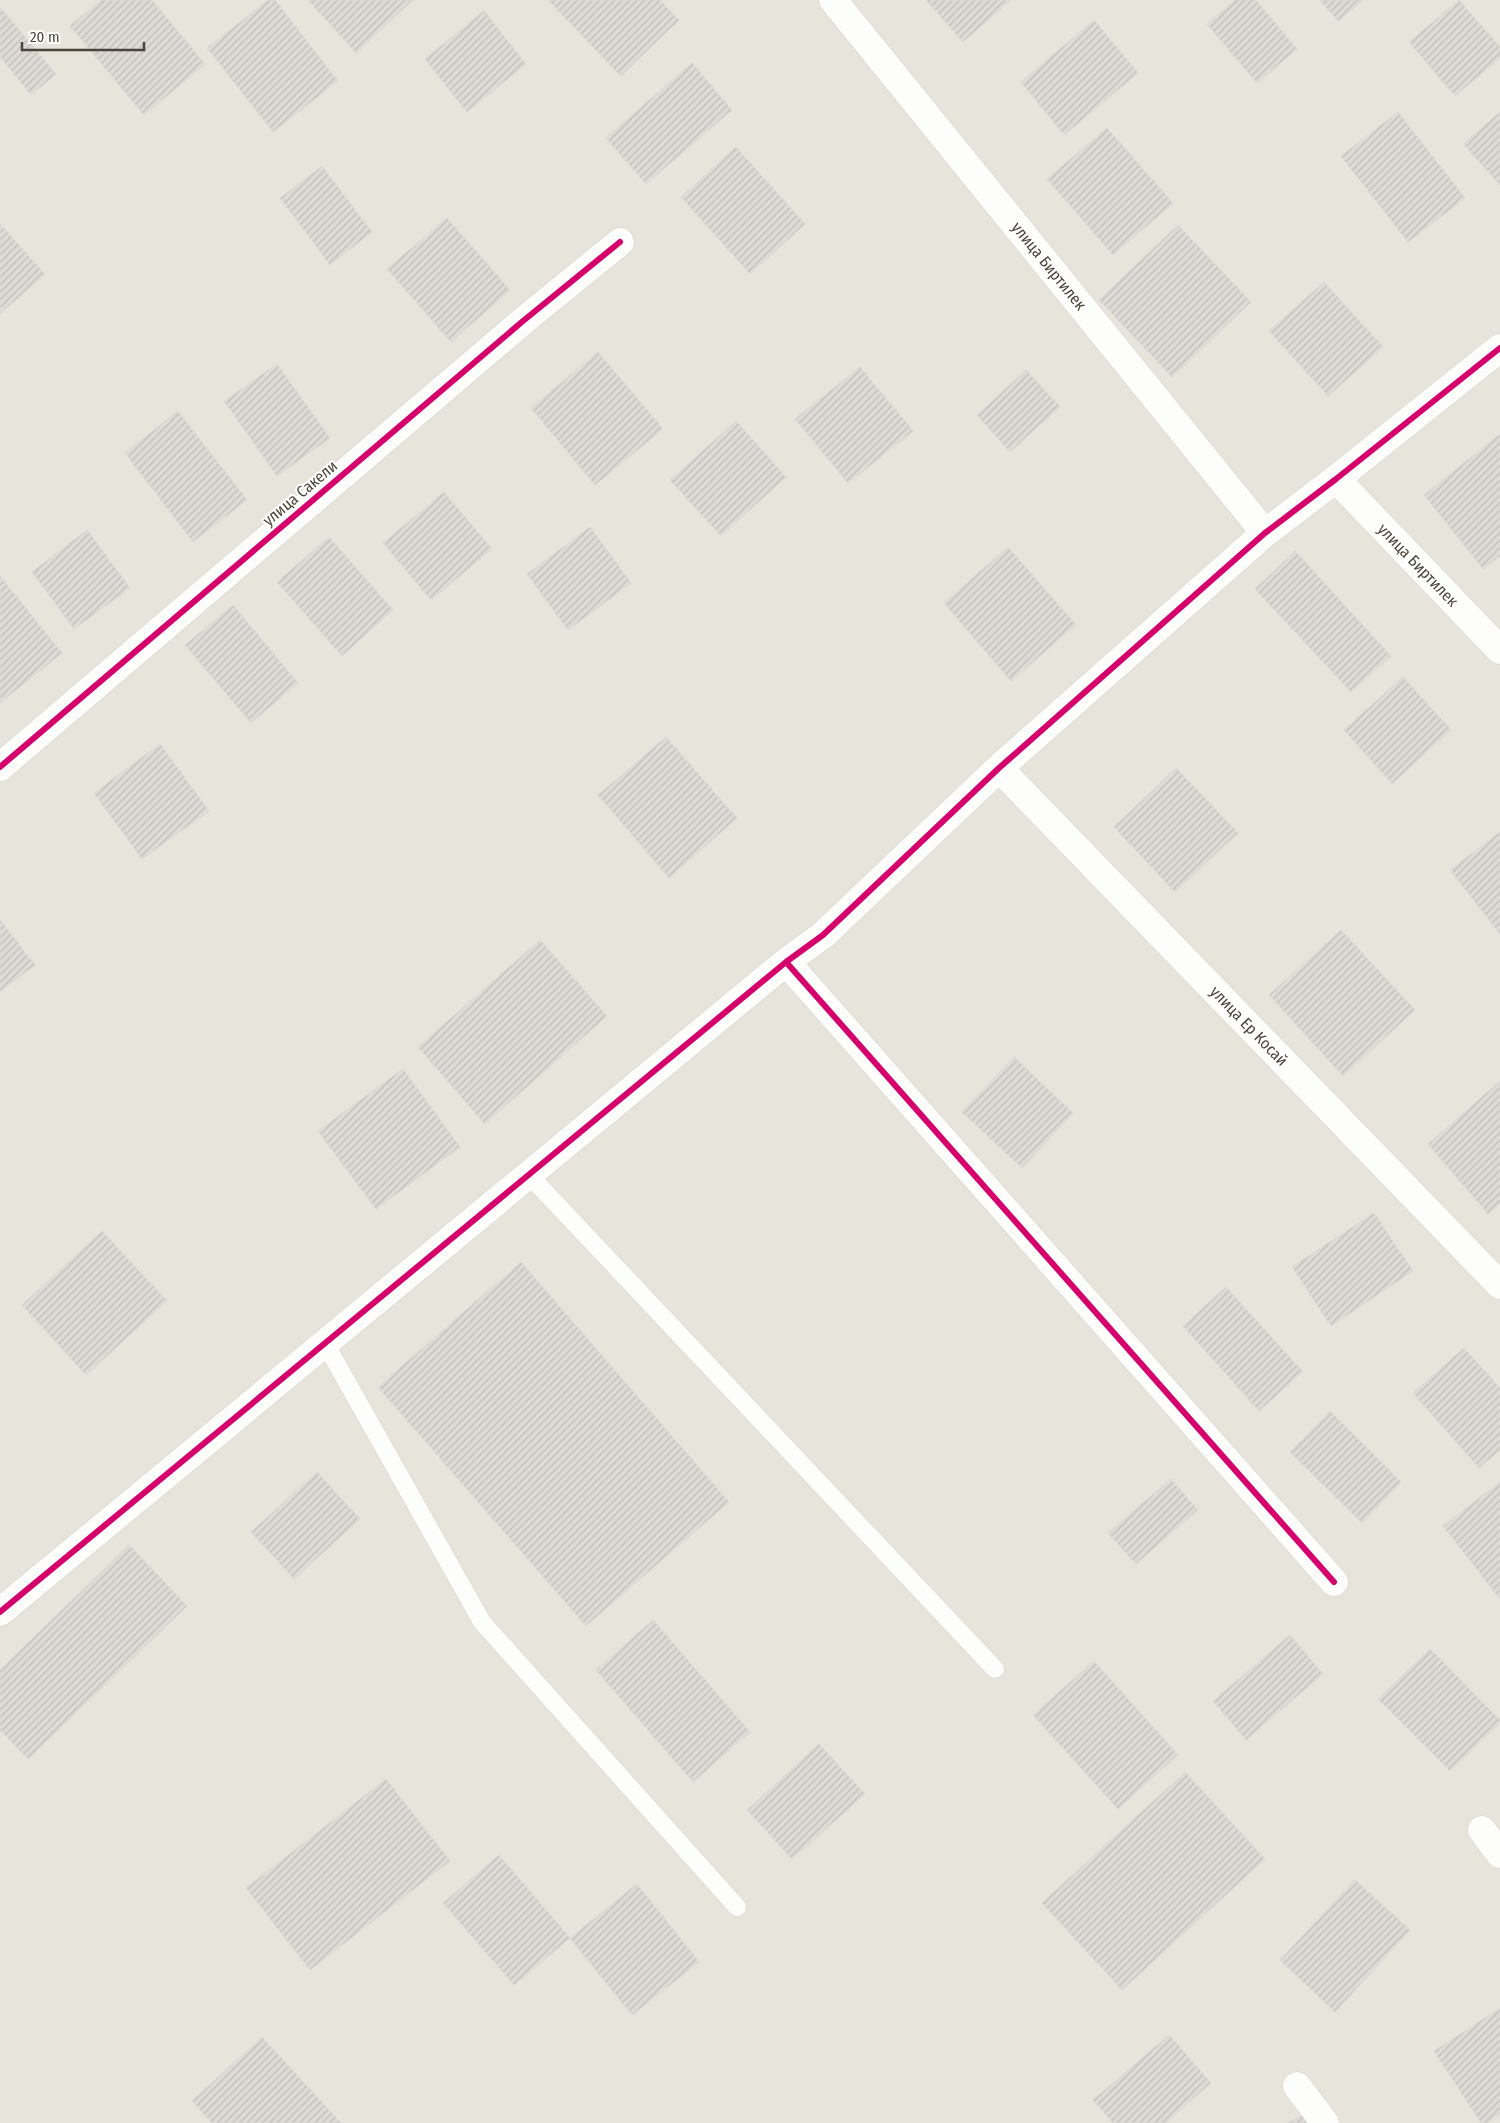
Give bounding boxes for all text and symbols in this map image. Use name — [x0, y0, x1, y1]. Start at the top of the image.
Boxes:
scale bar — [22, 20, 145, 52]
text: 20 m — [30, 28, 60, 46]
street label: улица Биртилек — [1008, 218, 1091, 314]
street label: улица Сакели — [259, 456, 341, 530]
street label: улица Биртилек — [1374, 520, 1463, 611]
street label: улица Ер Косай — [1206, 982, 1292, 1070]

